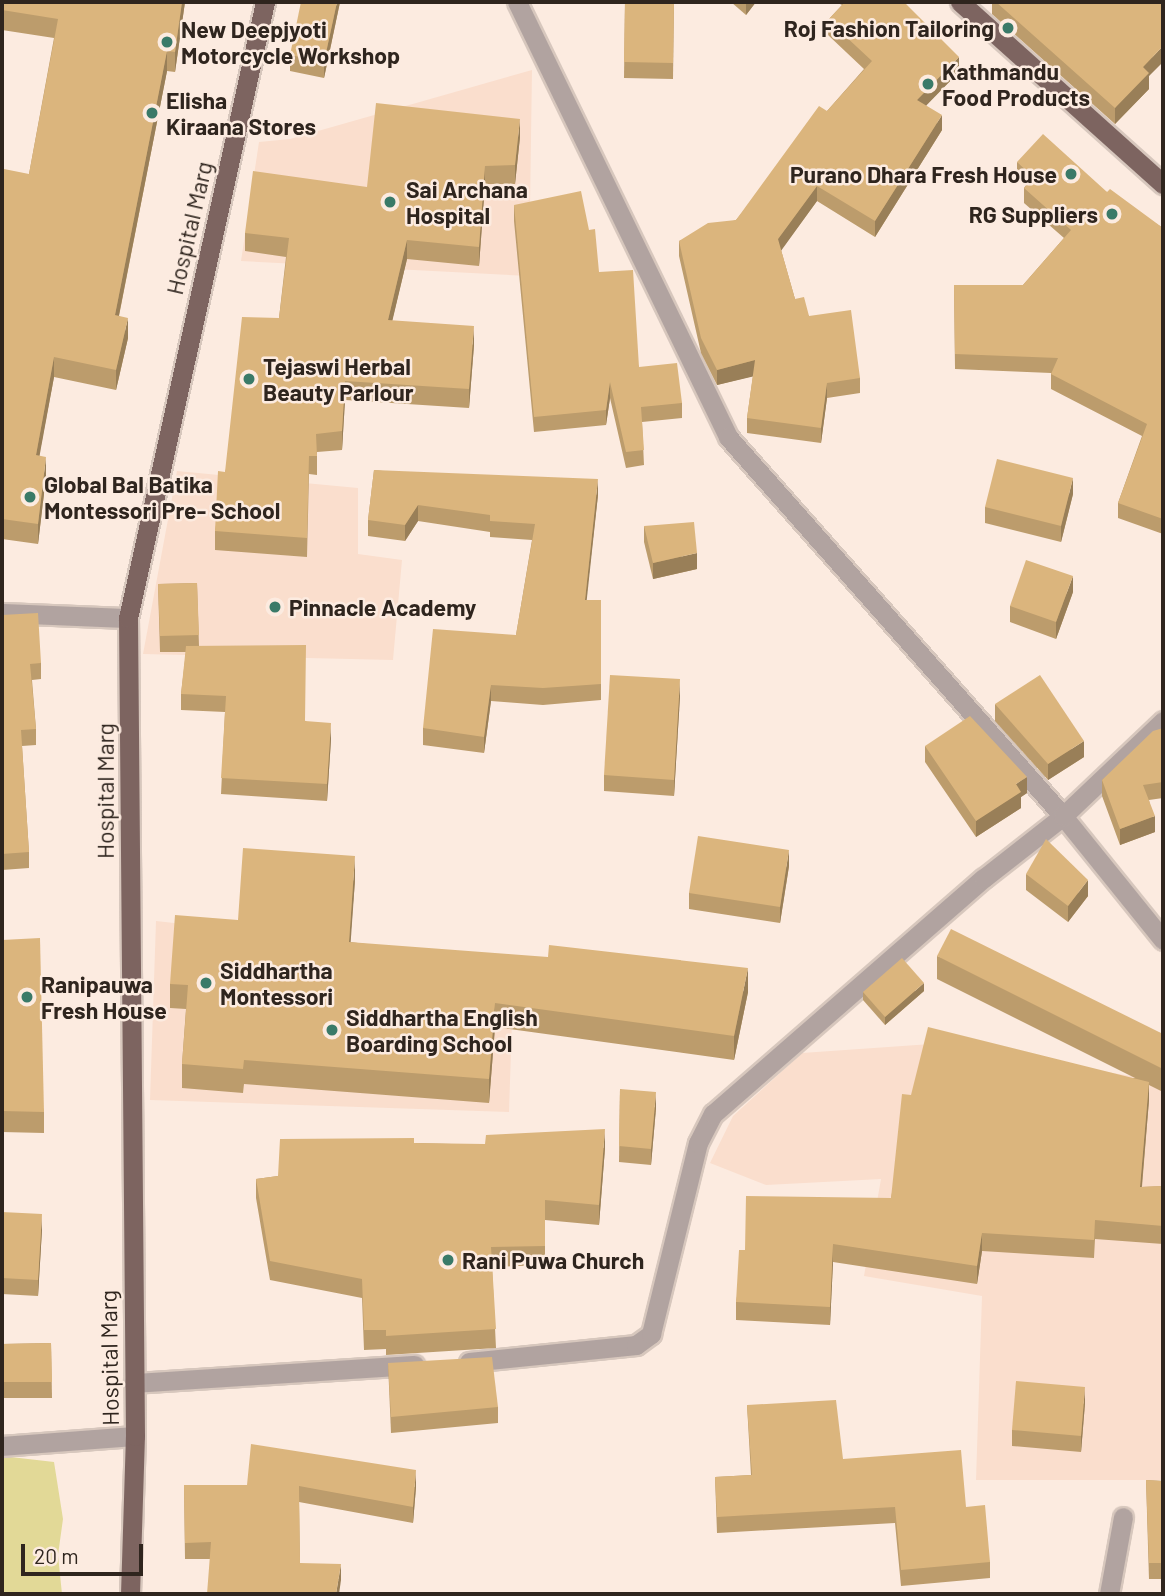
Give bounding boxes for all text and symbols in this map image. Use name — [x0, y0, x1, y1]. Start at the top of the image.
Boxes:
place label: Roj Fashion Tailoring — [784, 14, 994, 42]
place label: New Deepjyoti Motorcycle Workshop — [181, 15, 400, 69]
marker: Roj Fashion Tailoring — [1000, 20, 1016, 36]
marker: New Deepjyoti Motorcycle Workshop — [159, 34, 175, 50]
place label: Kathmandu Food Products — [942, 57, 1090, 111]
marker: Kathmandu Food Products — [920, 76, 936, 92]
place label: Elisha Kiraana Stores — [166, 86, 316, 140]
marker: Elisha Kiraana Stores — [144, 105, 160, 121]
street label: Hospital Marg — [160, 159, 218, 297]
place label: Purano Dhara Fresh House — [790, 160, 1057, 188]
marker: Purano Dhara Fresh House — [1063, 166, 1079, 182]
place label: Sai Archana Hospital — [406, 175, 528, 229]
marker: Sai Archana Hospital — [380, 192, 400, 212]
place label: RG Suppliers — [969, 200, 1098, 228]
marker: RG Suppliers — [1104, 206, 1120, 222]
place label: Tejaswi Herbal Beauty Parlour — [263, 352, 414, 406]
marker: Tejaswi Herbal Beauty Parlour — [241, 371, 257, 387]
place label: Global Bal Batika Montessori Pre- School — [44, 470, 280, 524]
marker: Global Bal Batika Montessori Pre- School — [22, 489, 38, 505]
place label: Pinnacle Academy — [289, 593, 476, 621]
marker: Pinnacle Academy — [267, 599, 283, 615]
street label: Hospital Marg — [91, 723, 119, 859]
place label: Siddhartha Montessori — [220, 956, 333, 1010]
place label: Ranipauwa Fresh House — [41, 970, 167, 1024]
marker: Siddhartha Montessori — [198, 975, 214, 991]
marker: Ranipauwa Fresh House — [19, 989, 35, 1005]
place label: Siddhartha English Boarding School — [346, 1003, 538, 1057]
marker: Siddhartha English Boarding School — [324, 1022, 340, 1038]
place label: Rani Puwa Church — [462, 1246, 644, 1274]
marker: Rani Puwa Church — [440, 1252, 456, 1268]
street label: Hospital Marg — [94, 1290, 124, 1426]
scale bar — [24, 1530, 147, 1574]
text: 20 m — [34, 1543, 79, 1568]

